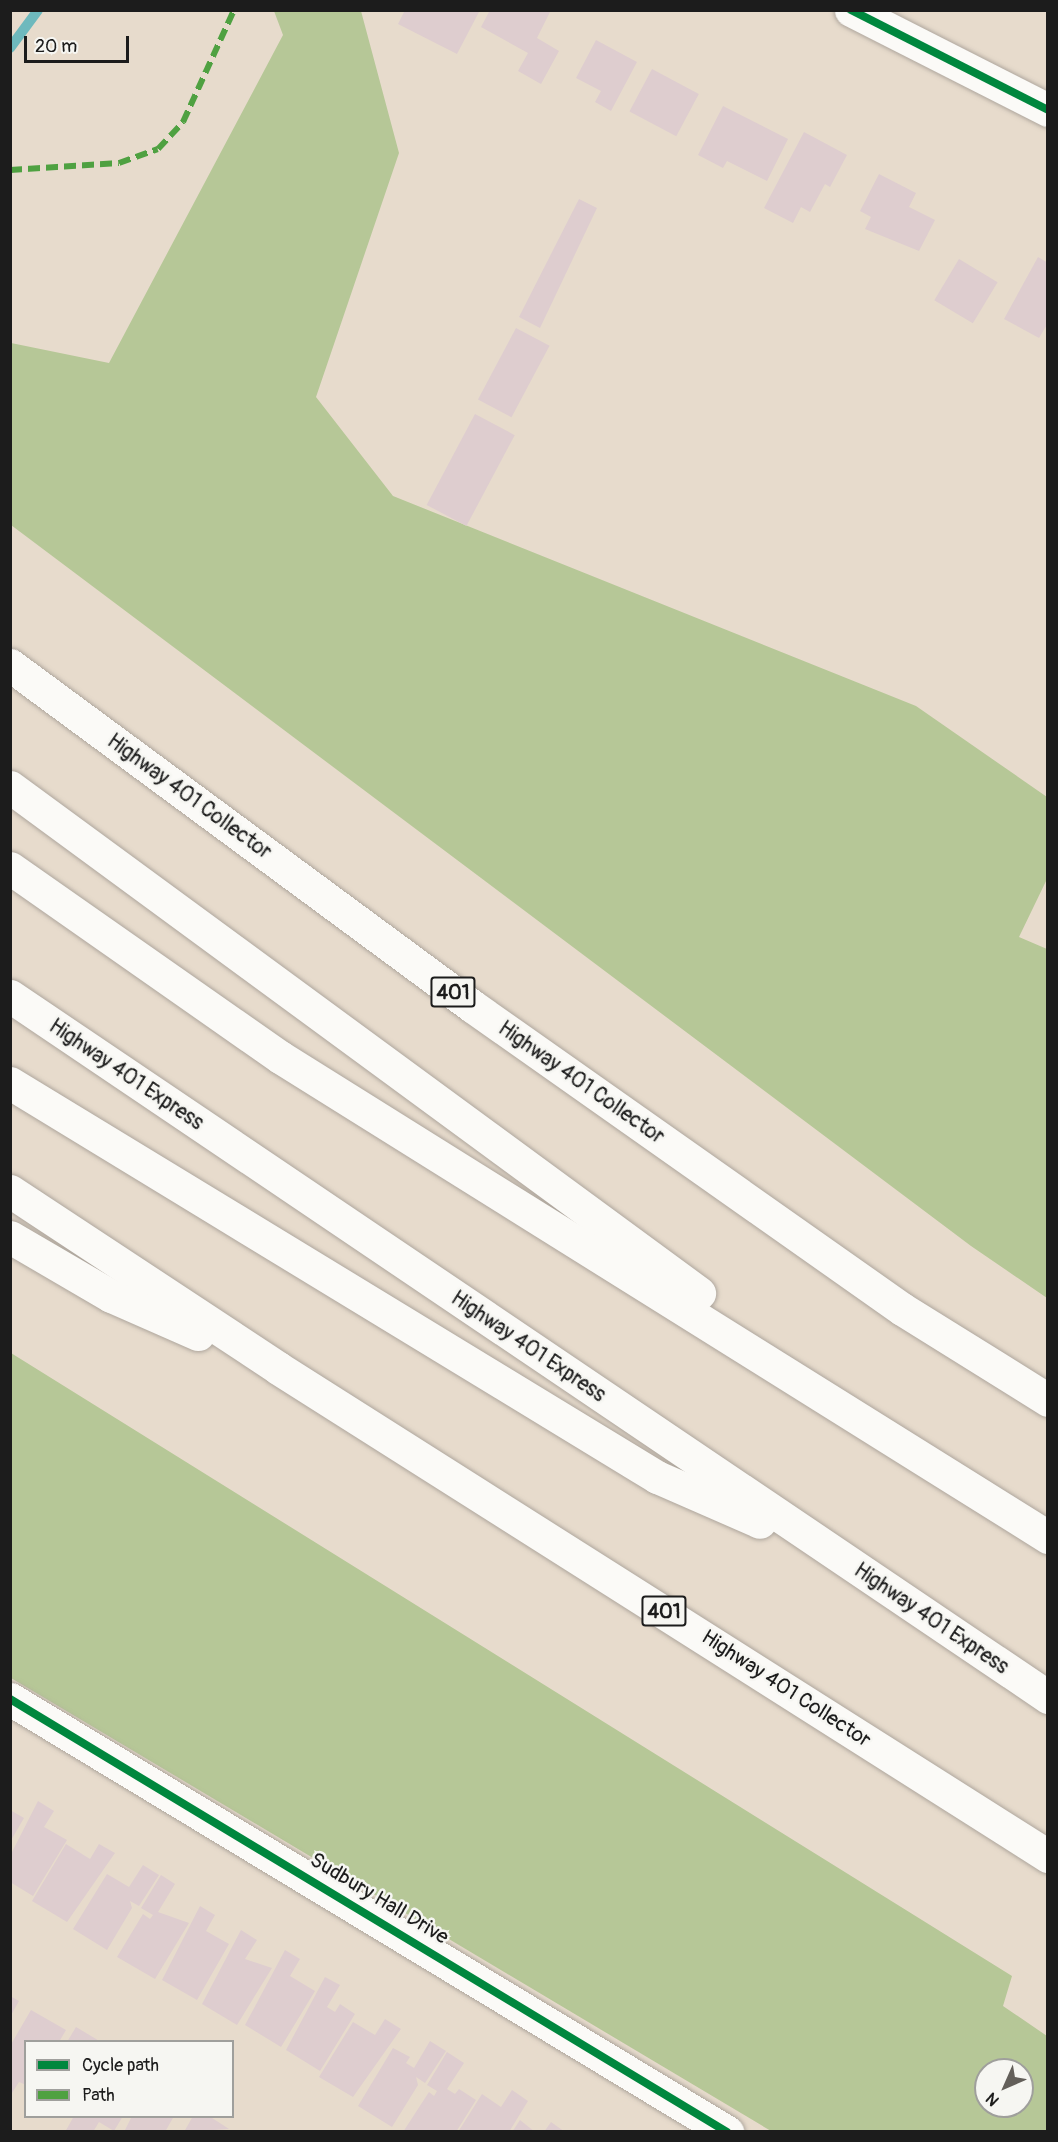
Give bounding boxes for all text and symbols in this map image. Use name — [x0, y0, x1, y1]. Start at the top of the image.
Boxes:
scale bar — [27, 24, 132, 62]
text: 20 m — [35, 35, 77, 58]
street label: Highway 401 Collector — [102, 729, 276, 865]
road number: 401 — [429, 975, 477, 1009]
street label: Highway 401 Express — [44, 1014, 208, 1136]
street label: Highway 401 Collector — [493, 1016, 669, 1150]
street label: Highway 401 Express — [446, 1286, 610, 1408]
street label: Highway 401 Express — [849, 1558, 1013, 1680]
road number: 401 — [640, 1594, 688, 1628]
street label: Highway 401 Collector — [697, 1625, 875, 1753]
street label: Sudbury Hall Drive — [305, 1848, 453, 1950]
legend — [24, 2040, 234, 2118]
text: Cycle path — [82, 2054, 159, 2077]
north arrow — [974, 2058, 1034, 2118]
text: Path — [82, 2084, 115, 2107]
text: N — [982, 2088, 1004, 2110]

